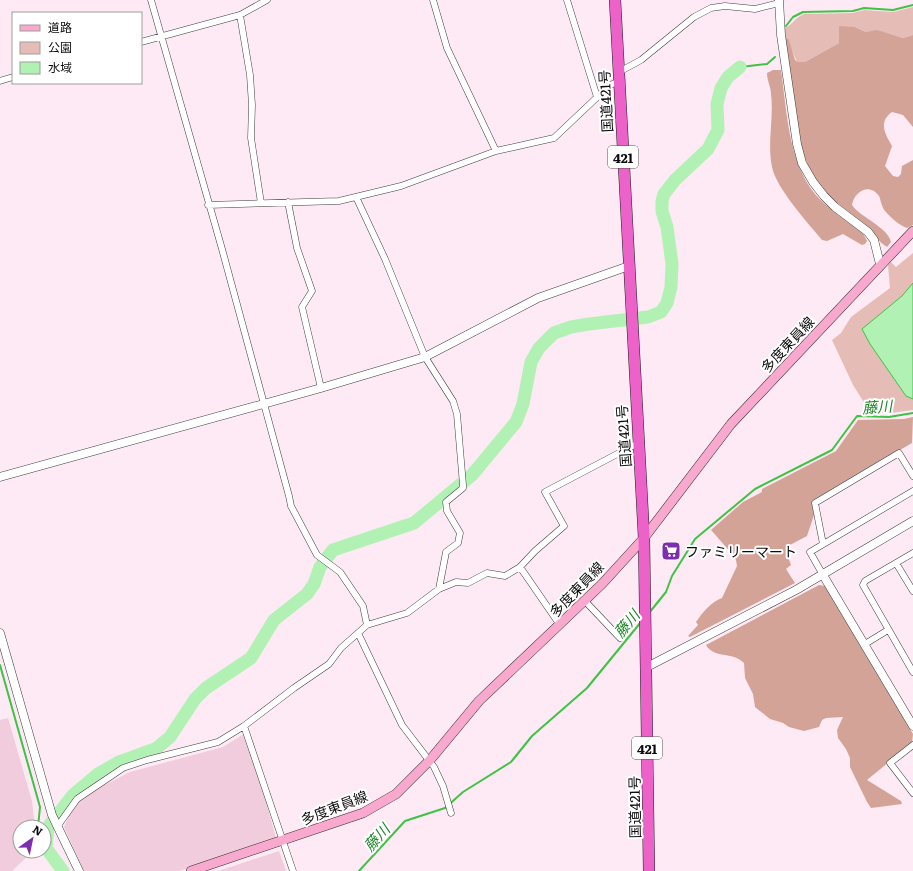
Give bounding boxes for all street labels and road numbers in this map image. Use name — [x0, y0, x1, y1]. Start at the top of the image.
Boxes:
street label: 国道421号 — [593, 69, 617, 133]
road number: 421 — [608, 146, 638, 168]
street label: 多度東員線 — [756, 312, 818, 376]
street label: 国道421号 — [611, 404, 635, 468]
street label: 多度東員線 — [544, 557, 608, 621]
road number: 421 — [632, 737, 662, 759]
street label: 国道421号 — [623, 776, 645, 838]
street label: 多度東員線 — [298, 785, 370, 829]

